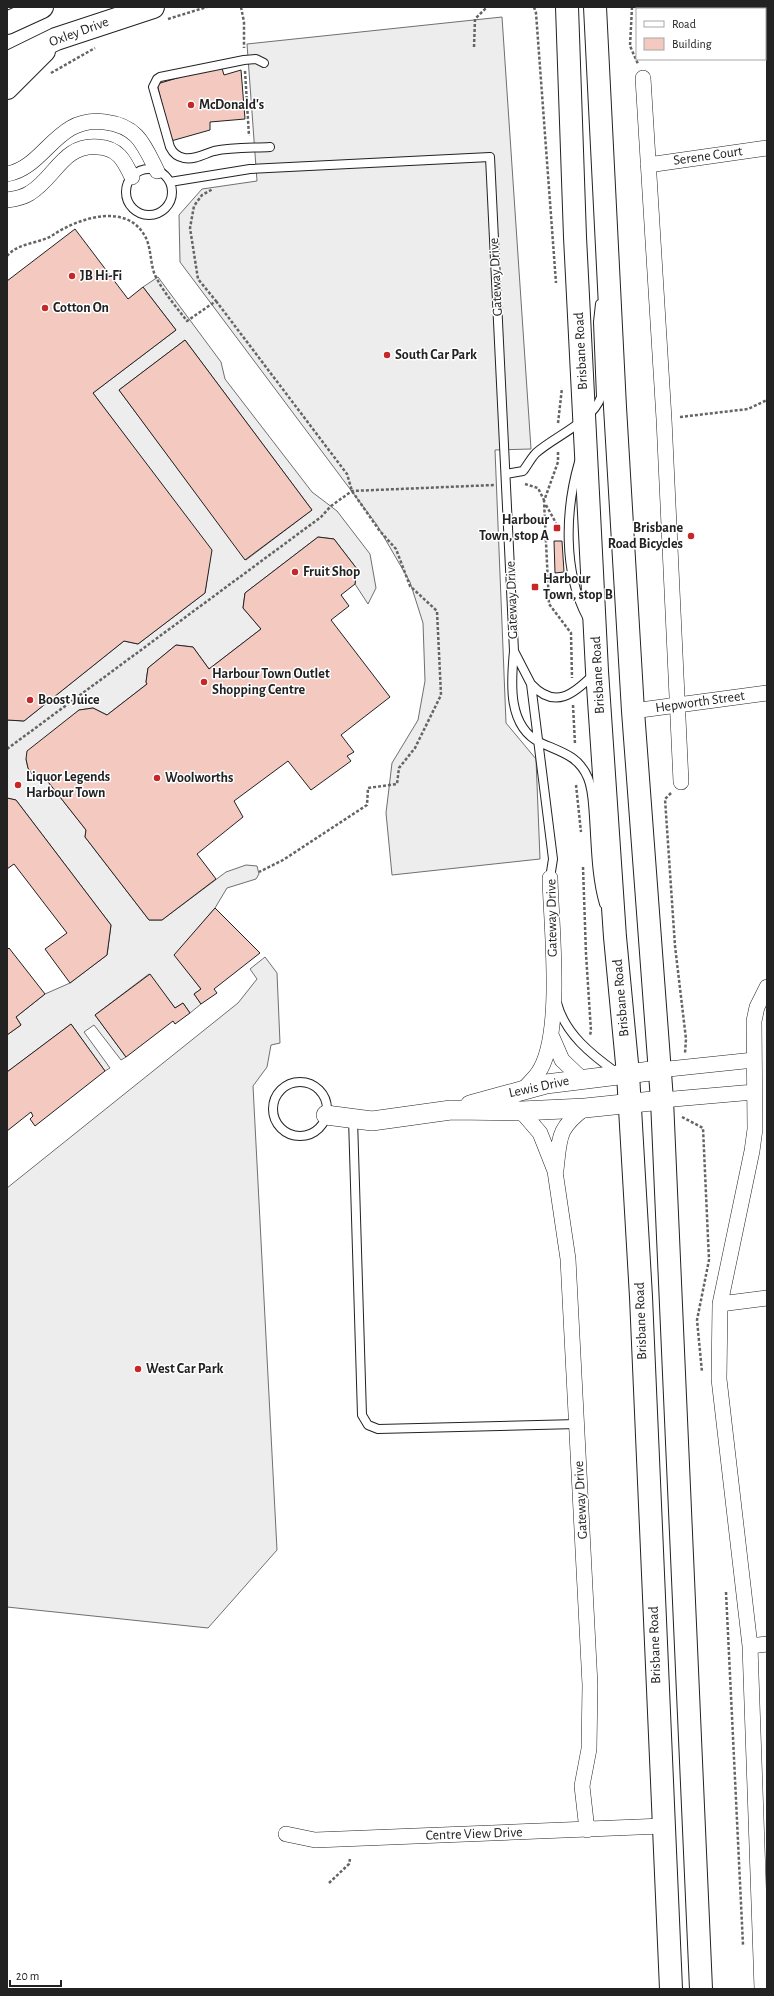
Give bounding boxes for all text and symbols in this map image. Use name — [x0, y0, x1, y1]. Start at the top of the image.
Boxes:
legend — [636, 8, 766, 60]
street label: Oxley Drive — [47, 15, 111, 49]
text: Road — [672, 18, 696, 30]
text: Building — [672, 38, 712, 50]
place label: McDonald's — [199, 98, 264, 112]
marker: McDonald's — [186, 100, 196, 110]
street label: Serene Court — [673, 144, 744, 168]
street label: Gateway Drive — [487, 238, 505, 316]
place label: JB Hi-Fi — [80, 269, 122, 283]
marker: JB Hi-Fi — [67, 271, 77, 281]
place label: Cotton On — [53, 301, 109, 315]
marker: Cotton On — [40, 303, 50, 313]
street label: Brisbane Road — [572, 312, 590, 390]
place label: South Car Park — [395, 348, 477, 362]
marker: South Car Park — [382, 350, 392, 360]
place label: Harbour Town, stop A — [479, 513, 550, 543]
place label: Brisbane Road Bicycles — [608, 521, 683, 551]
marker: Harbour Town, stop A — [552, 523, 562, 533]
marker: Brisbane Road Bicycles — [686, 531, 696, 541]
street label: Gateway Drive — [504, 561, 520, 639]
place label: Fruit Shop — [303, 565, 360, 579]
marker: Fruit Shop — [290, 567, 300, 577]
place label: Harbour Town, stop B — [543, 572, 613, 602]
marker: Harbour Town, stop B — [530, 582, 540, 592]
street label: Brisbane Road — [589, 636, 607, 714]
place label: Harbour Town Outlet Shopping Centre — [212, 667, 330, 697]
marker: Harbour Town Outlet Shopping Centre — [199, 677, 209, 687]
street label: Hepworth Street — [654, 689, 746, 715]
place label: Boost Juice — [38, 693, 100, 707]
marker: Boost Juice — [25, 695, 35, 705]
place label: Liquor Legends Harbour Town — [26, 770, 110, 800]
place label: Woolworths — [165, 771, 233, 785]
marker: Woolworths — [152, 773, 162, 783]
marker: Liquor Legends Harbour Town — [13, 780, 23, 790]
street label: Gateway Drive — [544, 879, 560, 957]
street label: Brisbane Road — [611, 959, 631, 1037]
street label: Lewis Drive — [507, 1074, 571, 1100]
street label: Brisbane Road — [633, 1282, 649, 1360]
place label: West Car Park — [146, 1362, 224, 1376]
marker: West Car Park — [133, 1364, 143, 1374]
street label: Gateway Drive — [572, 1461, 590, 1539]
street label: Brisbane Road — [647, 1606, 663, 1684]
street label: Centre View Drive — [425, 1825, 523, 1843]
scale bar — [10, 1962, 61, 1988]
text: 20 m — [16, 1970, 39, 1982]

